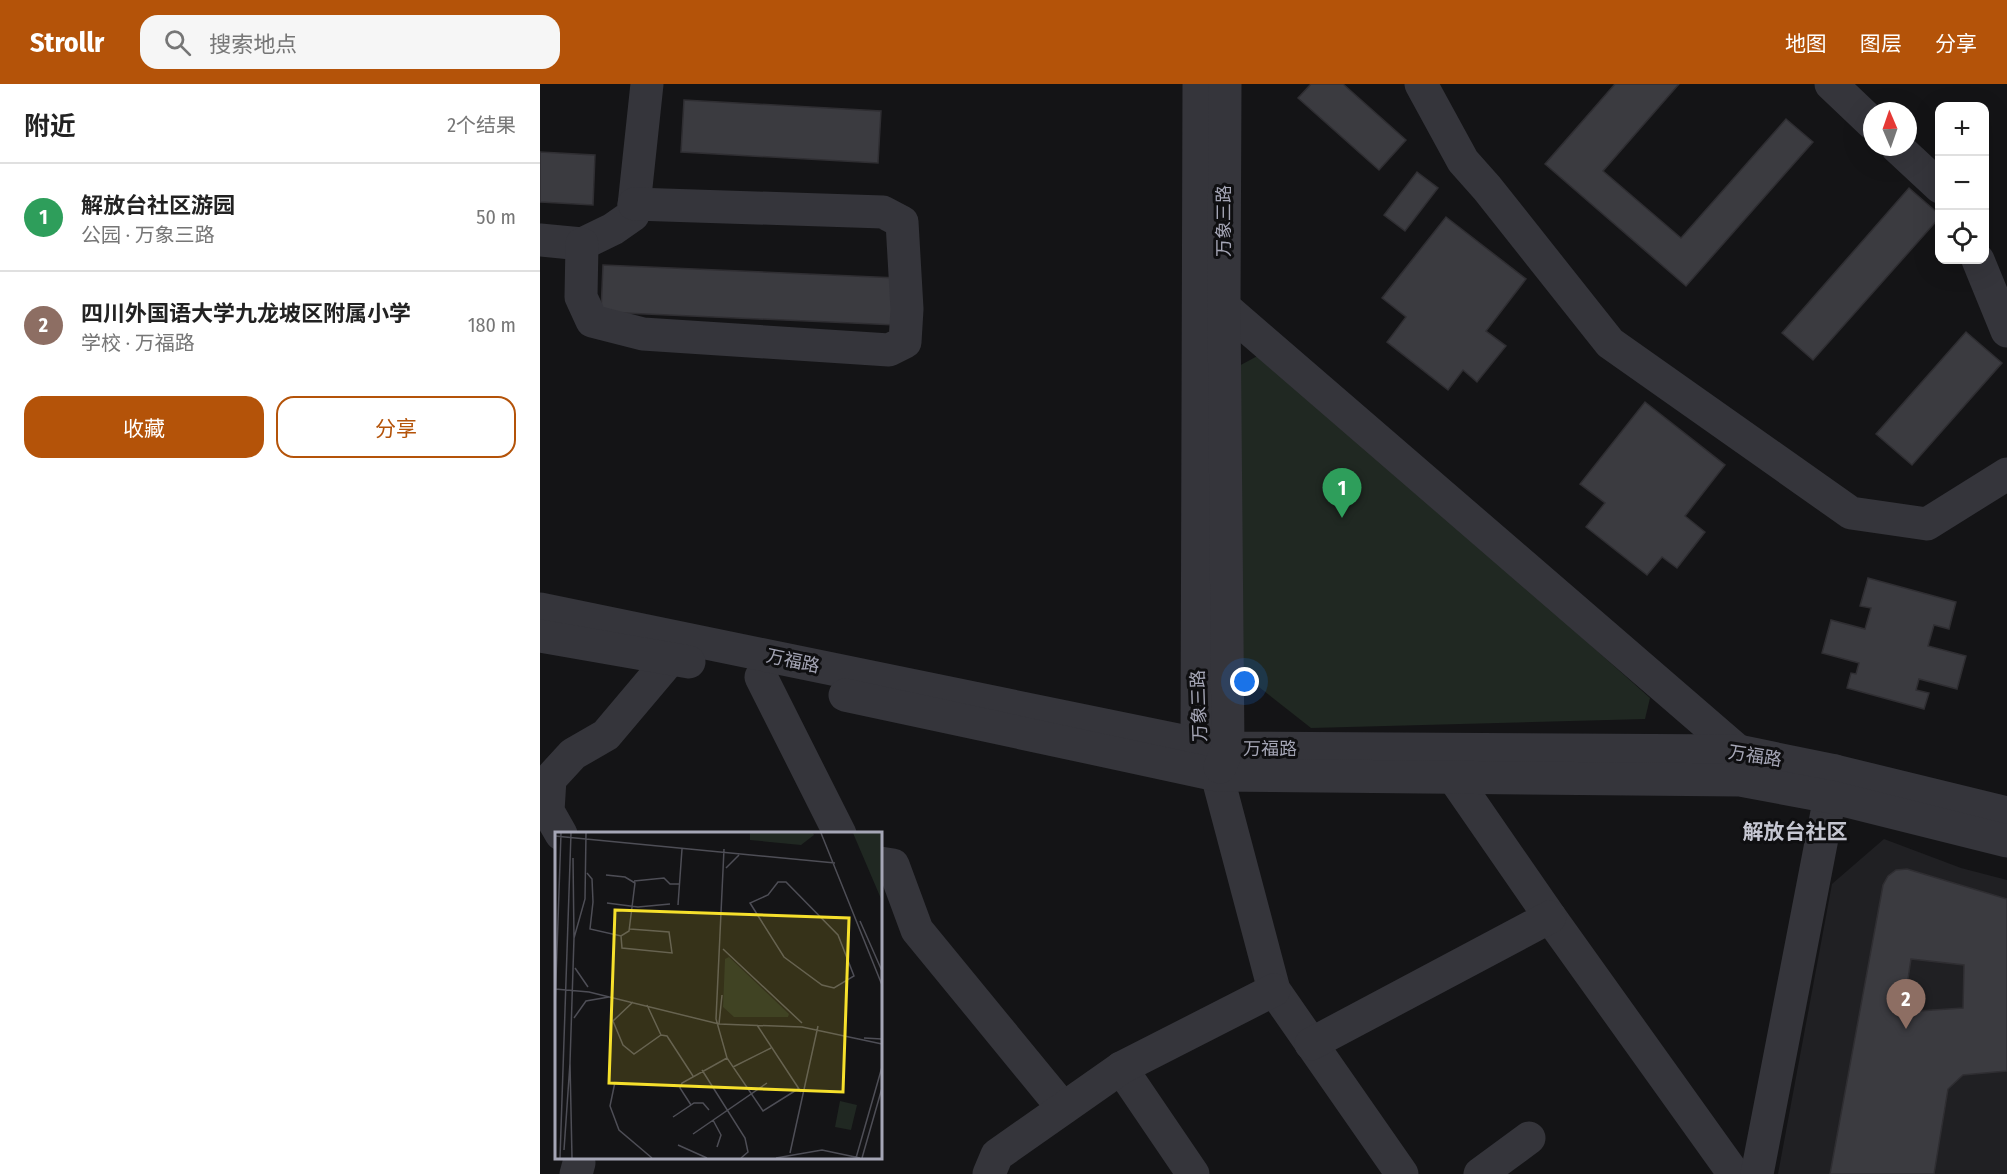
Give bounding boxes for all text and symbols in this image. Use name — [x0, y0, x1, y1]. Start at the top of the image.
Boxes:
search box — [140, 15, 560, 69]
text: Strollr — [30, 26, 104, 59]
icon: search — [161, 26, 194, 59]
text: 搜索地点 — [209, 31, 297, 58]
text: 地图 — [1785, 31, 1827, 57]
text: 图层 — [1860, 31, 1902, 57]
text: 分享 — [1935, 31, 1977, 57]
north arrow — [1863, 102, 1917, 156]
map controls — [1935, 102, 1989, 264]
button: + — [1935, 102, 1989, 156]
text: 附近 — [24, 111, 76, 142]
text: 2个结果 — [447, 113, 516, 137]
button: − — [1935, 156, 1989, 210]
street label: 万象三路 — [1213, 185, 1235, 257]
text: 解放台社区游园 — [81, 192, 235, 219]
text: 1 — [39, 205, 48, 229]
text: 50 m — [476, 205, 516, 229]
button: locate — [1935, 210, 1989, 264]
text: 公园 · 万象三路 — [81, 223, 215, 247]
text: 四川外国语大学九龙坡区附属小学 — [81, 300, 411, 327]
text: 2 — [39, 313, 48, 337]
text: 180 m — [468, 313, 516, 337]
text: 学校 · 万福路 — [81, 331, 195, 355]
button: 收藏 — [24, 396, 264, 458]
button: 分享 — [276, 396, 516, 458]
pin: 1 — [1322, 468, 1362, 518]
street label: 万福路 — [764, 645, 822, 677]
your location — [1230, 667, 1259, 696]
street label: 万象三路 — [1187, 670, 1211, 742]
street label: 万福路 — [1243, 738, 1297, 760]
street label: 万福路 — [1727, 741, 1783, 771]
district label: 解放台社区 — [1743, 819, 1848, 845]
inset map — [555, 832, 882, 1159]
pin: 2 — [1886, 980, 1926, 1029]

